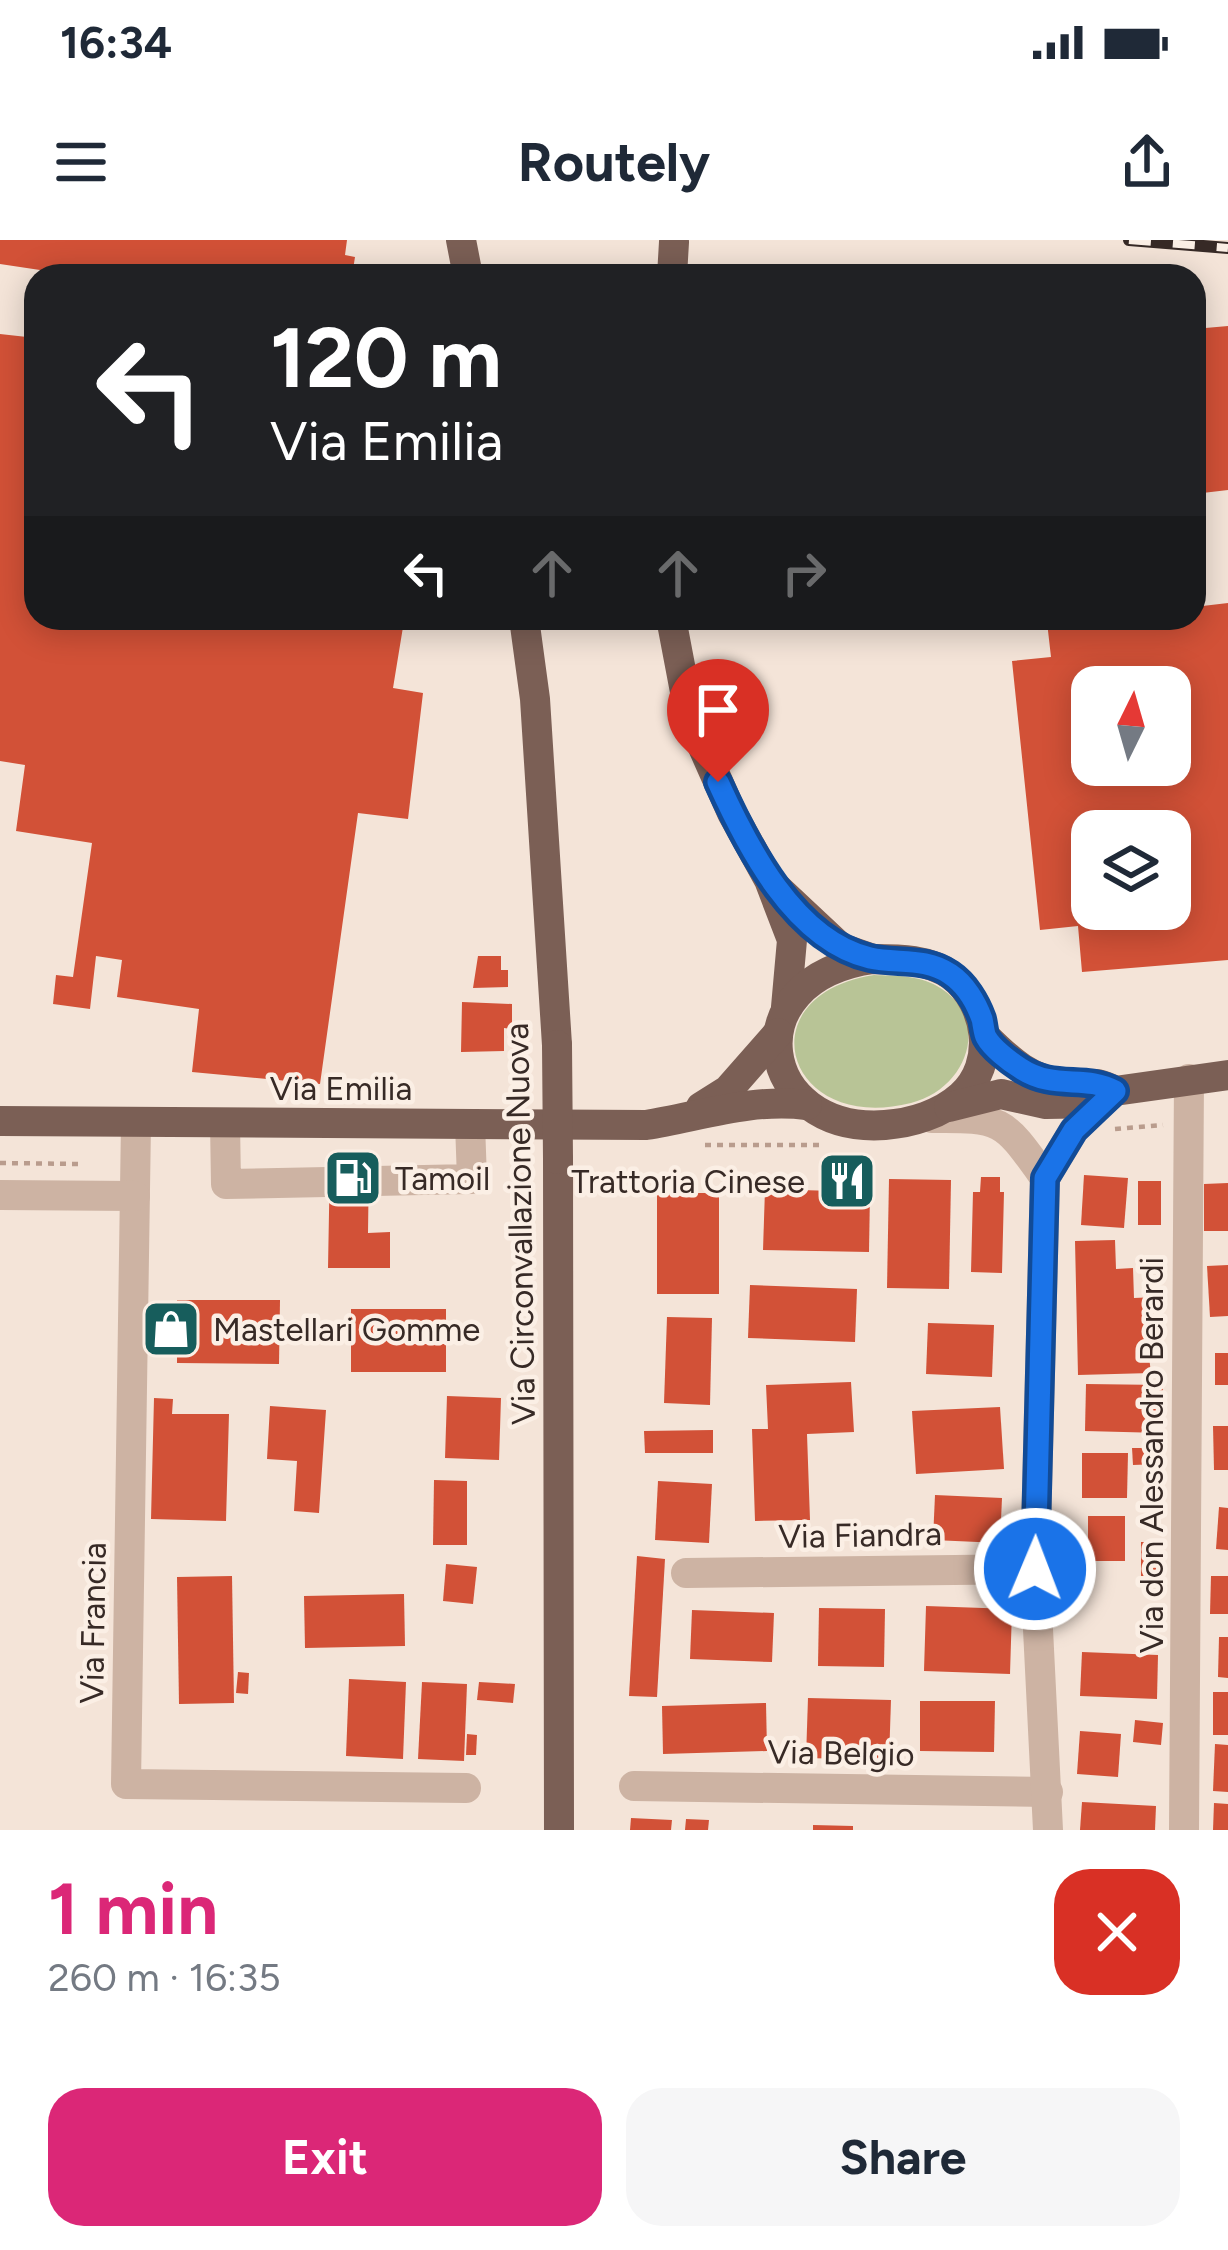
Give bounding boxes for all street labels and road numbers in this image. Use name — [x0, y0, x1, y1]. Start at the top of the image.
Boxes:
street label: Via Circonvallazione Nuova — [497, 1023, 543, 1425]
street label: Via Emilia — [270, 1069, 412, 1108]
street label: Via don Alessandro Berardi — [1132, 1257, 1171, 1653]
street label: Via Fiandra — [778, 1514, 942, 1556]
street label: Via Francia — [72, 1542, 114, 1704]
street label: Via Belgio — [767, 1732, 915, 1774]

